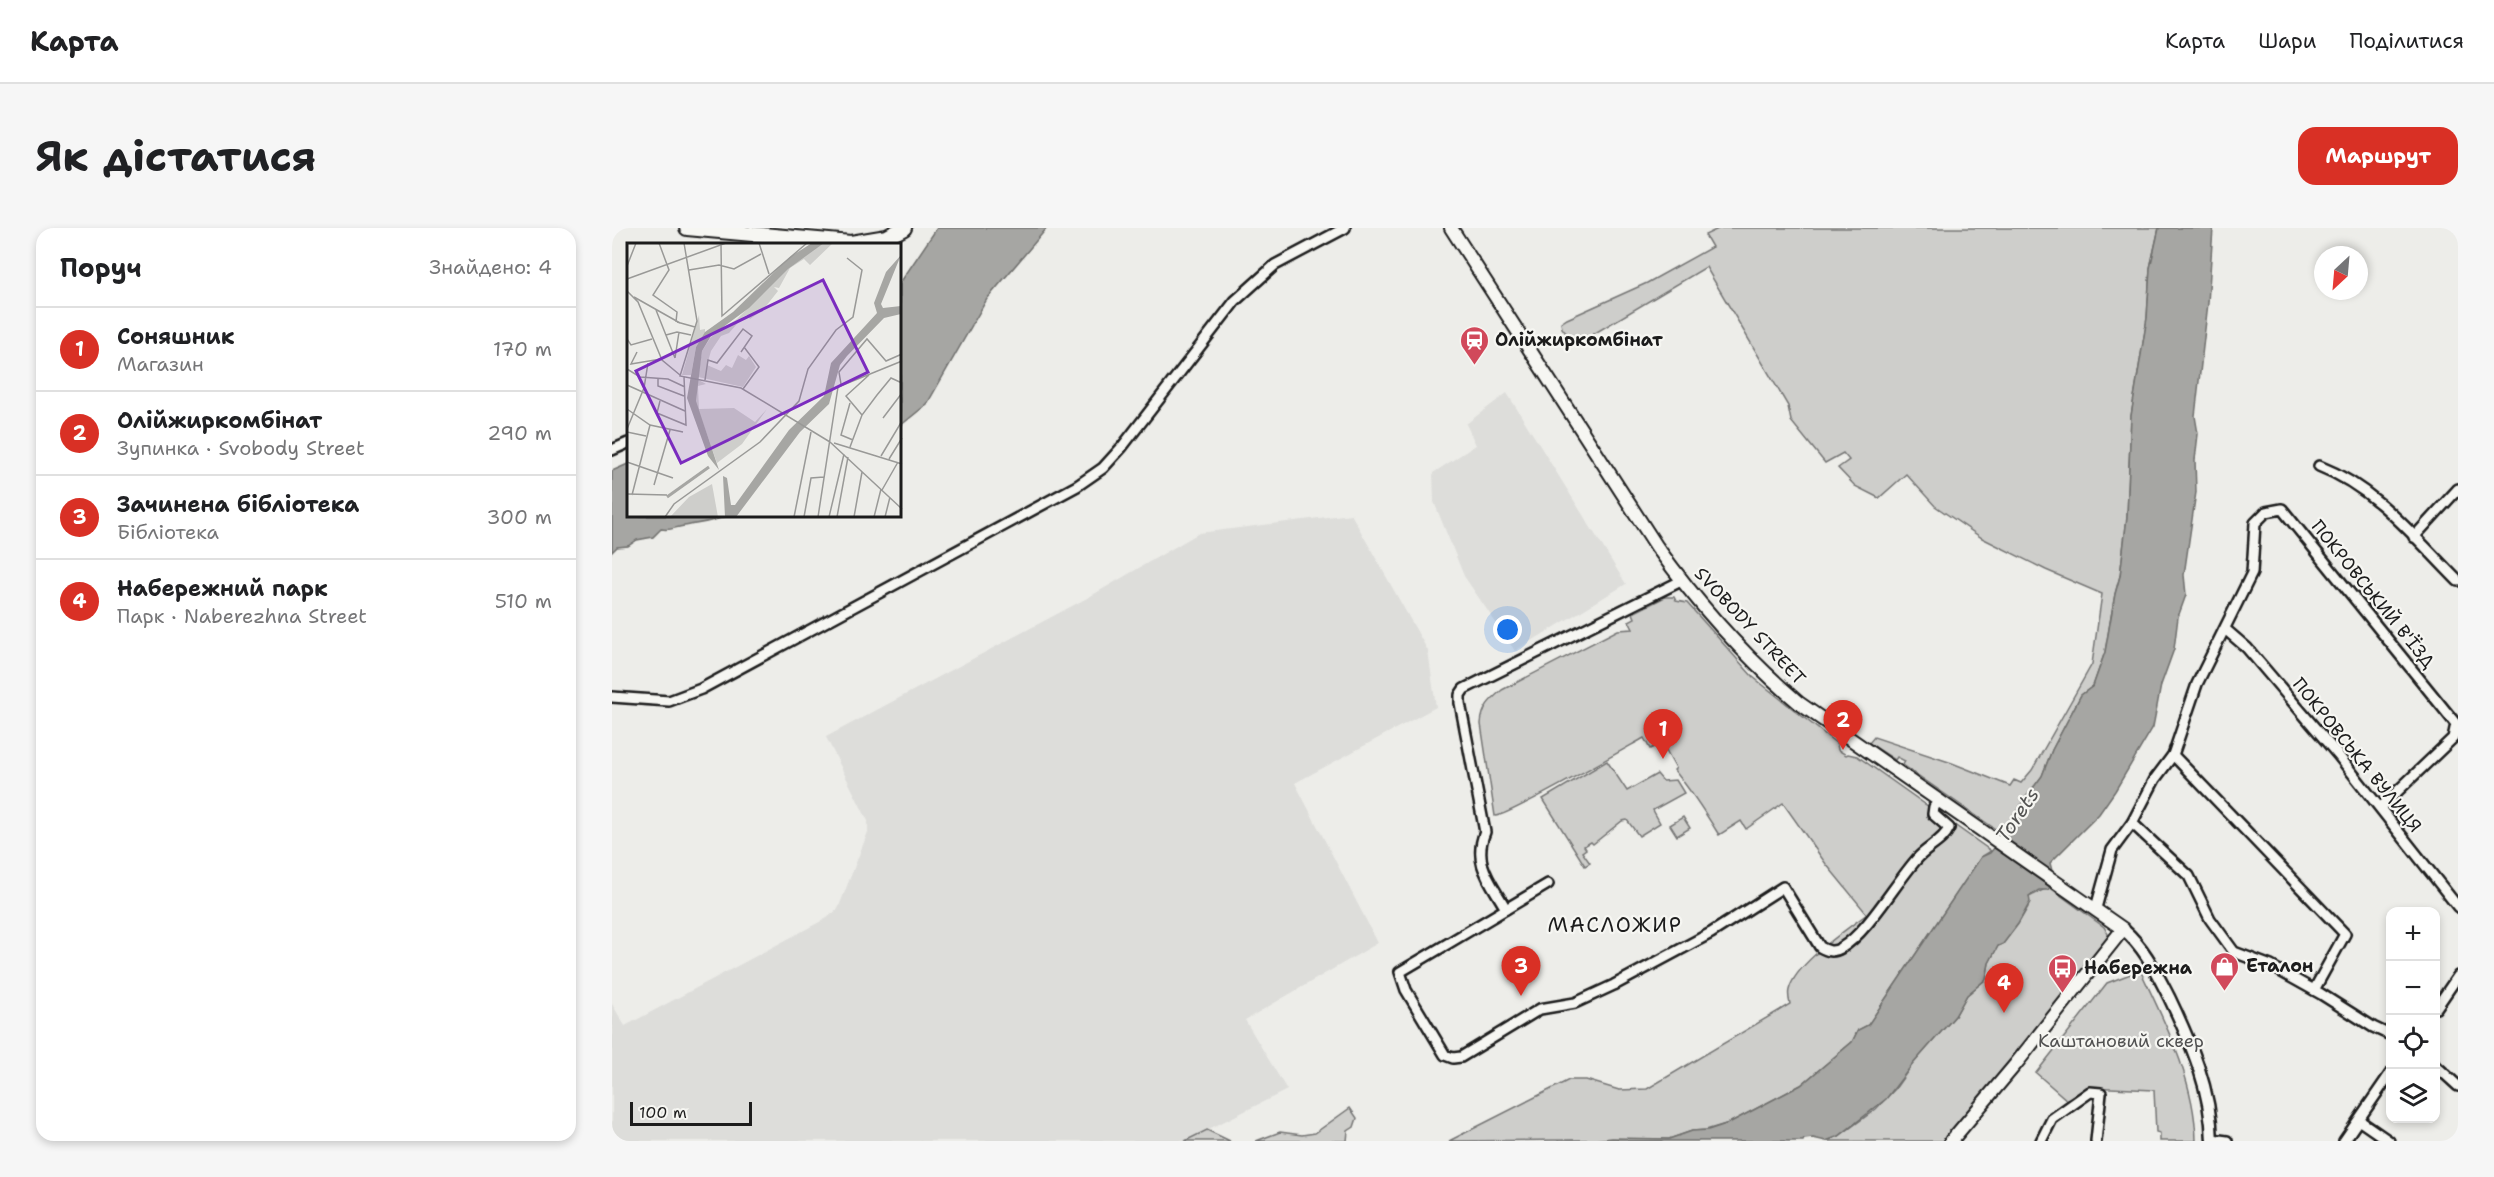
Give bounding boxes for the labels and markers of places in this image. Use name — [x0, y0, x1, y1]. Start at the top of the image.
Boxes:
station icon: Олійжиркомбiнат — [1458, 324, 1490, 366]
place label: Олійжиркомбiнат — [1495, 328, 1663, 352]
pin: 2 — [1824, 700, 1862, 750]
pin: 1 — [1644, 710, 1682, 759]
pin: 3 — [1502, 946, 1540, 996]
shop icon: Еталон — [2209, 950, 2241, 992]
bus stop icon: Набережна — [2047, 952, 2079, 994]
place label: Еталон — [2246, 954, 2314, 978]
place label: Набережна — [2084, 956, 2193, 980]
pin: 4 — [1984, 964, 2024, 1013]

